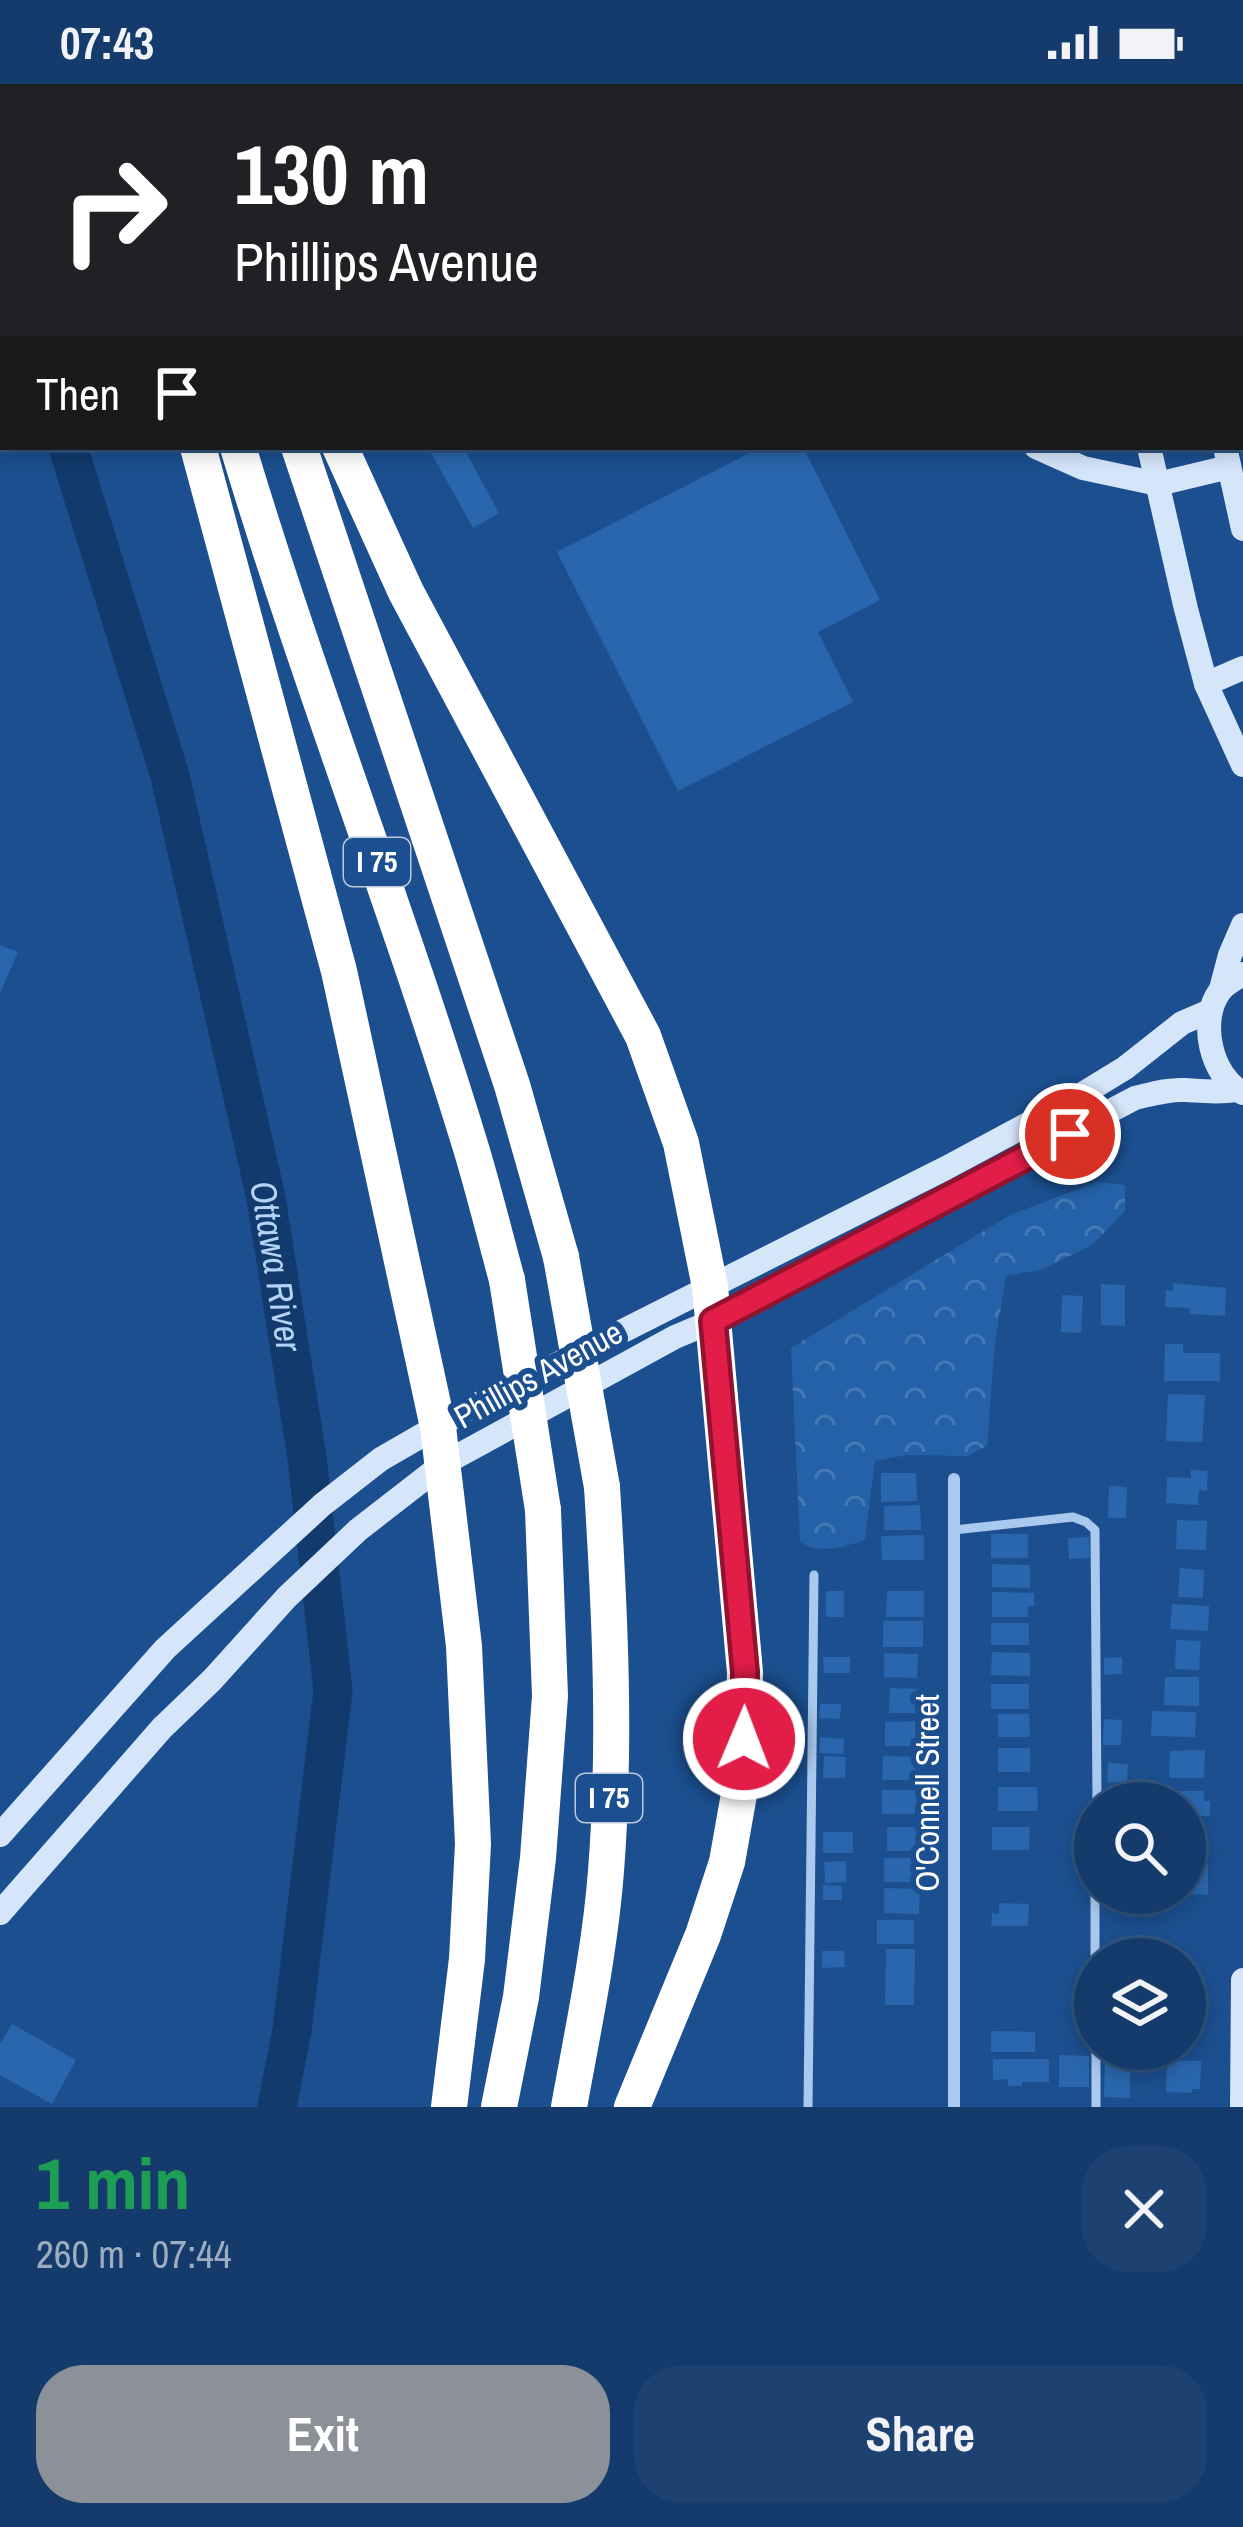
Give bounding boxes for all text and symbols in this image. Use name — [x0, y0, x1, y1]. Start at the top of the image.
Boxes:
text: 07:43 — [60, 12, 154, 73]
text: 130 m — [234, 117, 429, 230]
icon: right — [36, 132, 192, 288]
text: Phillips Avenue — [234, 225, 539, 298]
icon: arrive — [144, 360, 210, 426]
text: Then — [36, 363, 120, 424]
road number: I 75 — [344, 838, 410, 886]
pin — [1019, 1083, 1121, 1185]
icon: arrive — [1037, 1101, 1103, 1167]
water label: Ottawa River — [239, 1176, 314, 1356]
street label: Phillips Avenue — [446, 1310, 630, 1438]
position arrow — [681, 1676, 807, 1802]
street label: O'Connell Street — [905, 1694, 949, 1892]
road number: I 75 — [576, 1774, 642, 1822]
map controls — [1074, 1782, 1206, 2070]
button: search — [1074, 1782, 1206, 1914]
button: layers — [1074, 1938, 1206, 2070]
text: 1 min — [36, 2134, 190, 2231]
button: close — [1081, 2146, 1207, 2272]
text: 260 m · 07:44 — [36, 2228, 232, 2280]
button: Exit — [36, 2365, 610, 2503]
button: Share — [634, 2365, 1207, 2503]

